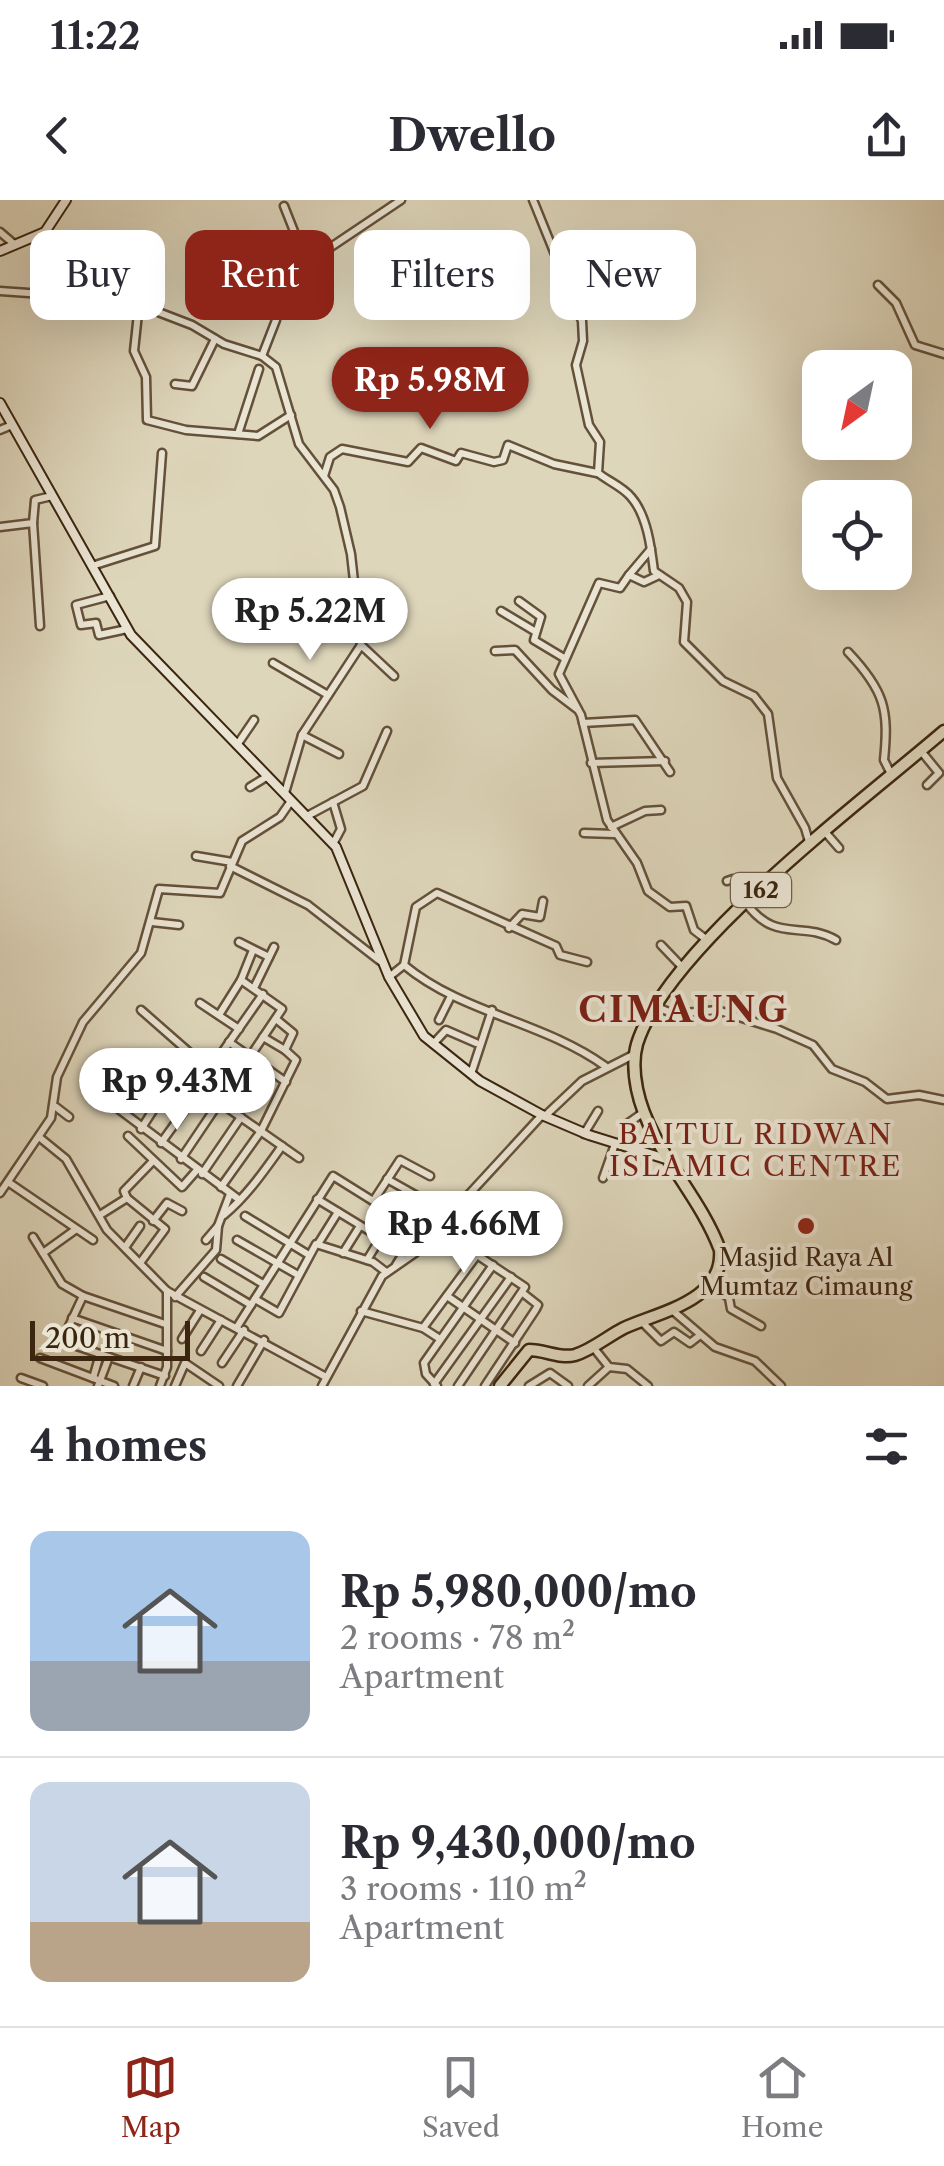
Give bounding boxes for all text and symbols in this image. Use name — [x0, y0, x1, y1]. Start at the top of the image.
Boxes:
text: 11:22 — [50, 12, 140, 59]
text: Dwello — [388, 107, 556, 163]
icon: back — [30, 108, 85, 163]
icon: share — [859, 108, 914, 163]
chip: Buy — [30, 230, 165, 320]
chip: Rent — [185, 230, 334, 320]
chip: Filters — [354, 230, 530, 320]
chip: New — [550, 230, 696, 320]
pin: Rp 5.98M — [327, 347, 533, 432]
north arrow — [802, 350, 912, 460]
map controls — [802, 350, 912, 590]
text: Rp 5.98M — [354, 360, 506, 399]
button: locate — [802, 480, 912, 590]
pin: Rp 5.22M — [207, 578, 413, 663]
text: Rp 5.22M — [234, 591, 386, 630]
road number: 162 — [731, 873, 791, 907]
district label: CIMAUNG — [578, 988, 790, 1031]
pin: Rp 9.43M — [74, 1048, 280, 1133]
text: Rp 9.43M — [101, 1061, 253, 1100]
district label: BAITUL RIDWAN ISLAMIC CENTRE — [609, 1117, 903, 1183]
pin: Rp 4.66M — [361, 1191, 567, 1276]
text: Rp 4.66M — [387, 1204, 541, 1243]
marker: Masjid Raya Al Mumtaz Cimaung — [795, 1215, 817, 1237]
place label: Masjid Raya Al Mumtaz Cimaung — [700, 1242, 913, 1302]
scale bar — [30, 1316, 190, 1360]
text: 200 m — [45, 1321, 130, 1355]
icon: filters — [859, 1419, 914, 1474]
text: 4 homes — [30, 1420, 207, 1472]
text: Rp 5,980,000/mo — [340, 1566, 697, 1618]
icon: home — [110, 1571, 230, 1691]
text: 2 rooms · 78 m² — [340, 1618, 575, 1657]
text: Apartment — [340, 1657, 504, 1696]
text: Rp 9,430,000/mo — [340, 1817, 696, 1869]
icon: home — [110, 1822, 230, 1942]
text: 3 rooms · 110 m² — [340, 1869, 587, 1908]
text: Apartment — [340, 1908, 504, 1947]
tab: Map — [121, 2050, 181, 2144]
tab: Saved — [422, 2050, 500, 2144]
tab: Home — [741, 2050, 823, 2144]

